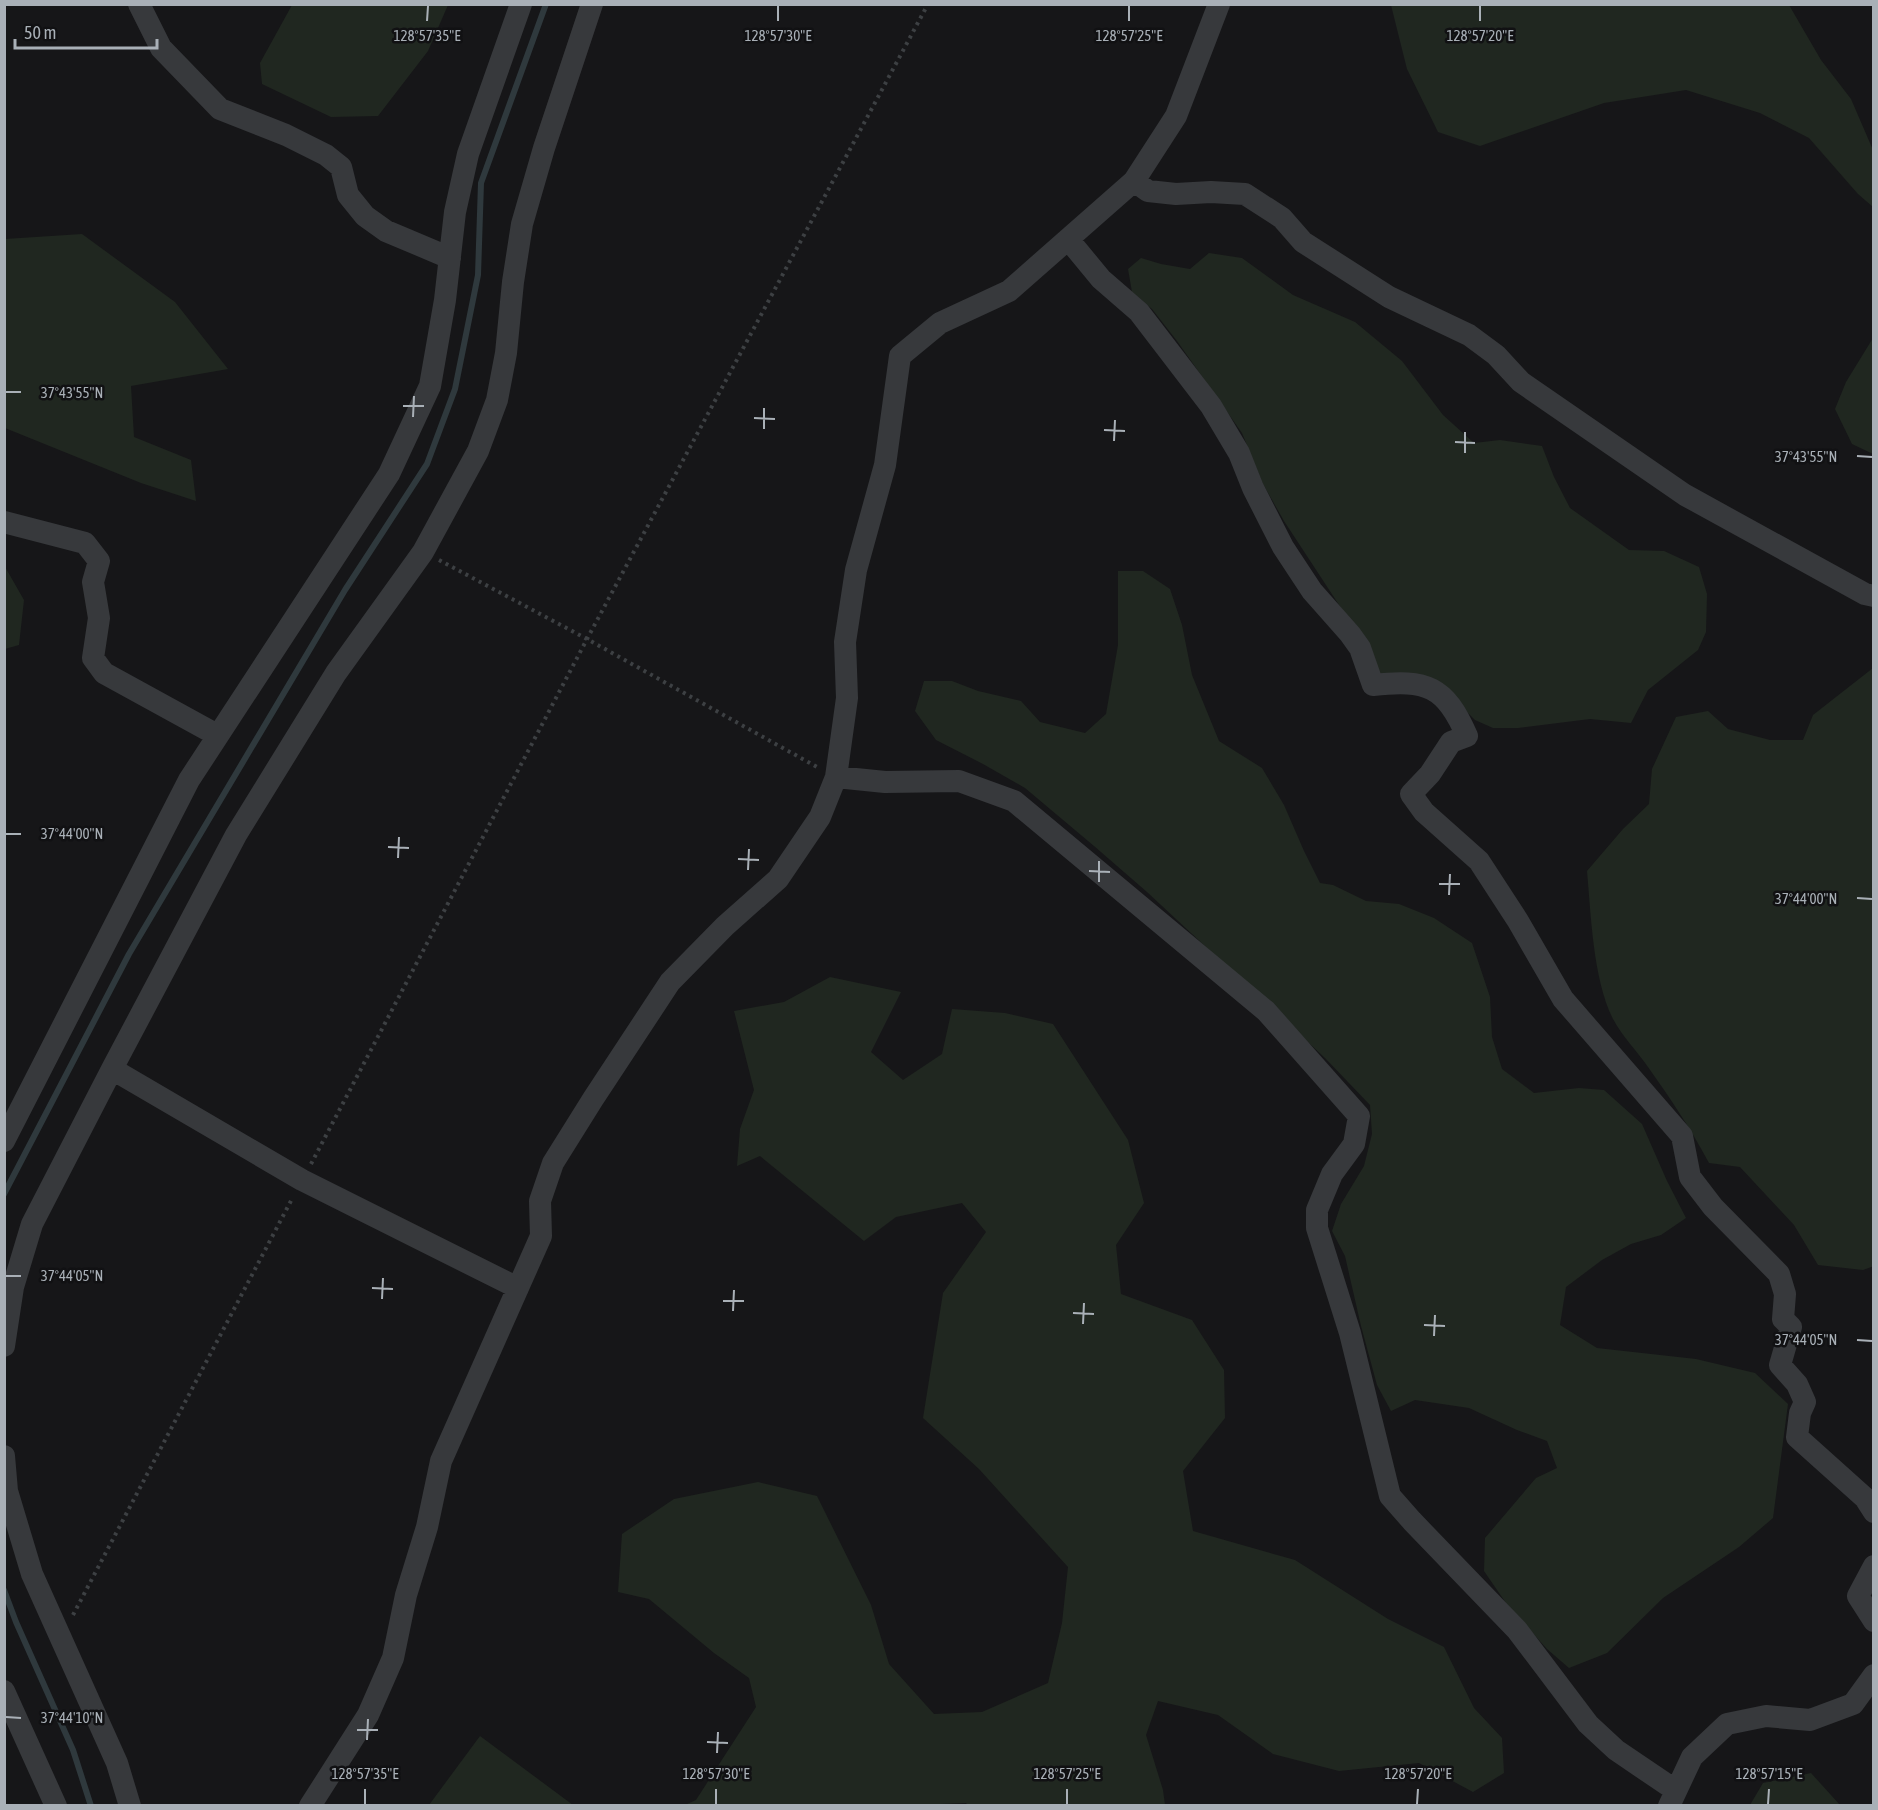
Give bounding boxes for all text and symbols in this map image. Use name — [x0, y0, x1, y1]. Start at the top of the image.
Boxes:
scale bar — [15, 12, 158, 50]
text: 50 m — [24, 22, 56, 43]
text: 128°57'35"E — [393, 27, 461, 44]
text: 128°57'30"E — [744, 27, 812, 44]
text: 128°57'25"E — [1095, 27, 1163, 44]
text: 128°57'20"E — [1446, 27, 1514, 44]
text: 37°43'55"N — [41, 384, 103, 401]
text: 37°43'55"N — [1775, 448, 1837, 465]
text: 37°44'00"N — [41, 825, 103, 842]
text: 37°44'00"N — [1775, 890, 1837, 907]
text: 37°44'05"N — [41, 1267, 103, 1284]
text: 37°44'05"N — [1775, 1331, 1837, 1348]
text: 37°44'10"N — [41, 1709, 103, 1726]
text: 128°57'35"E — [331, 1765, 399, 1782]
text: 128°57'30"E — [682, 1765, 750, 1782]
text: 128°57'25"E — [1033, 1765, 1101, 1782]
text: 128°57'20"E — [1384, 1765, 1452, 1782]
text: 128°57'15"E — [1735, 1765, 1803, 1782]

